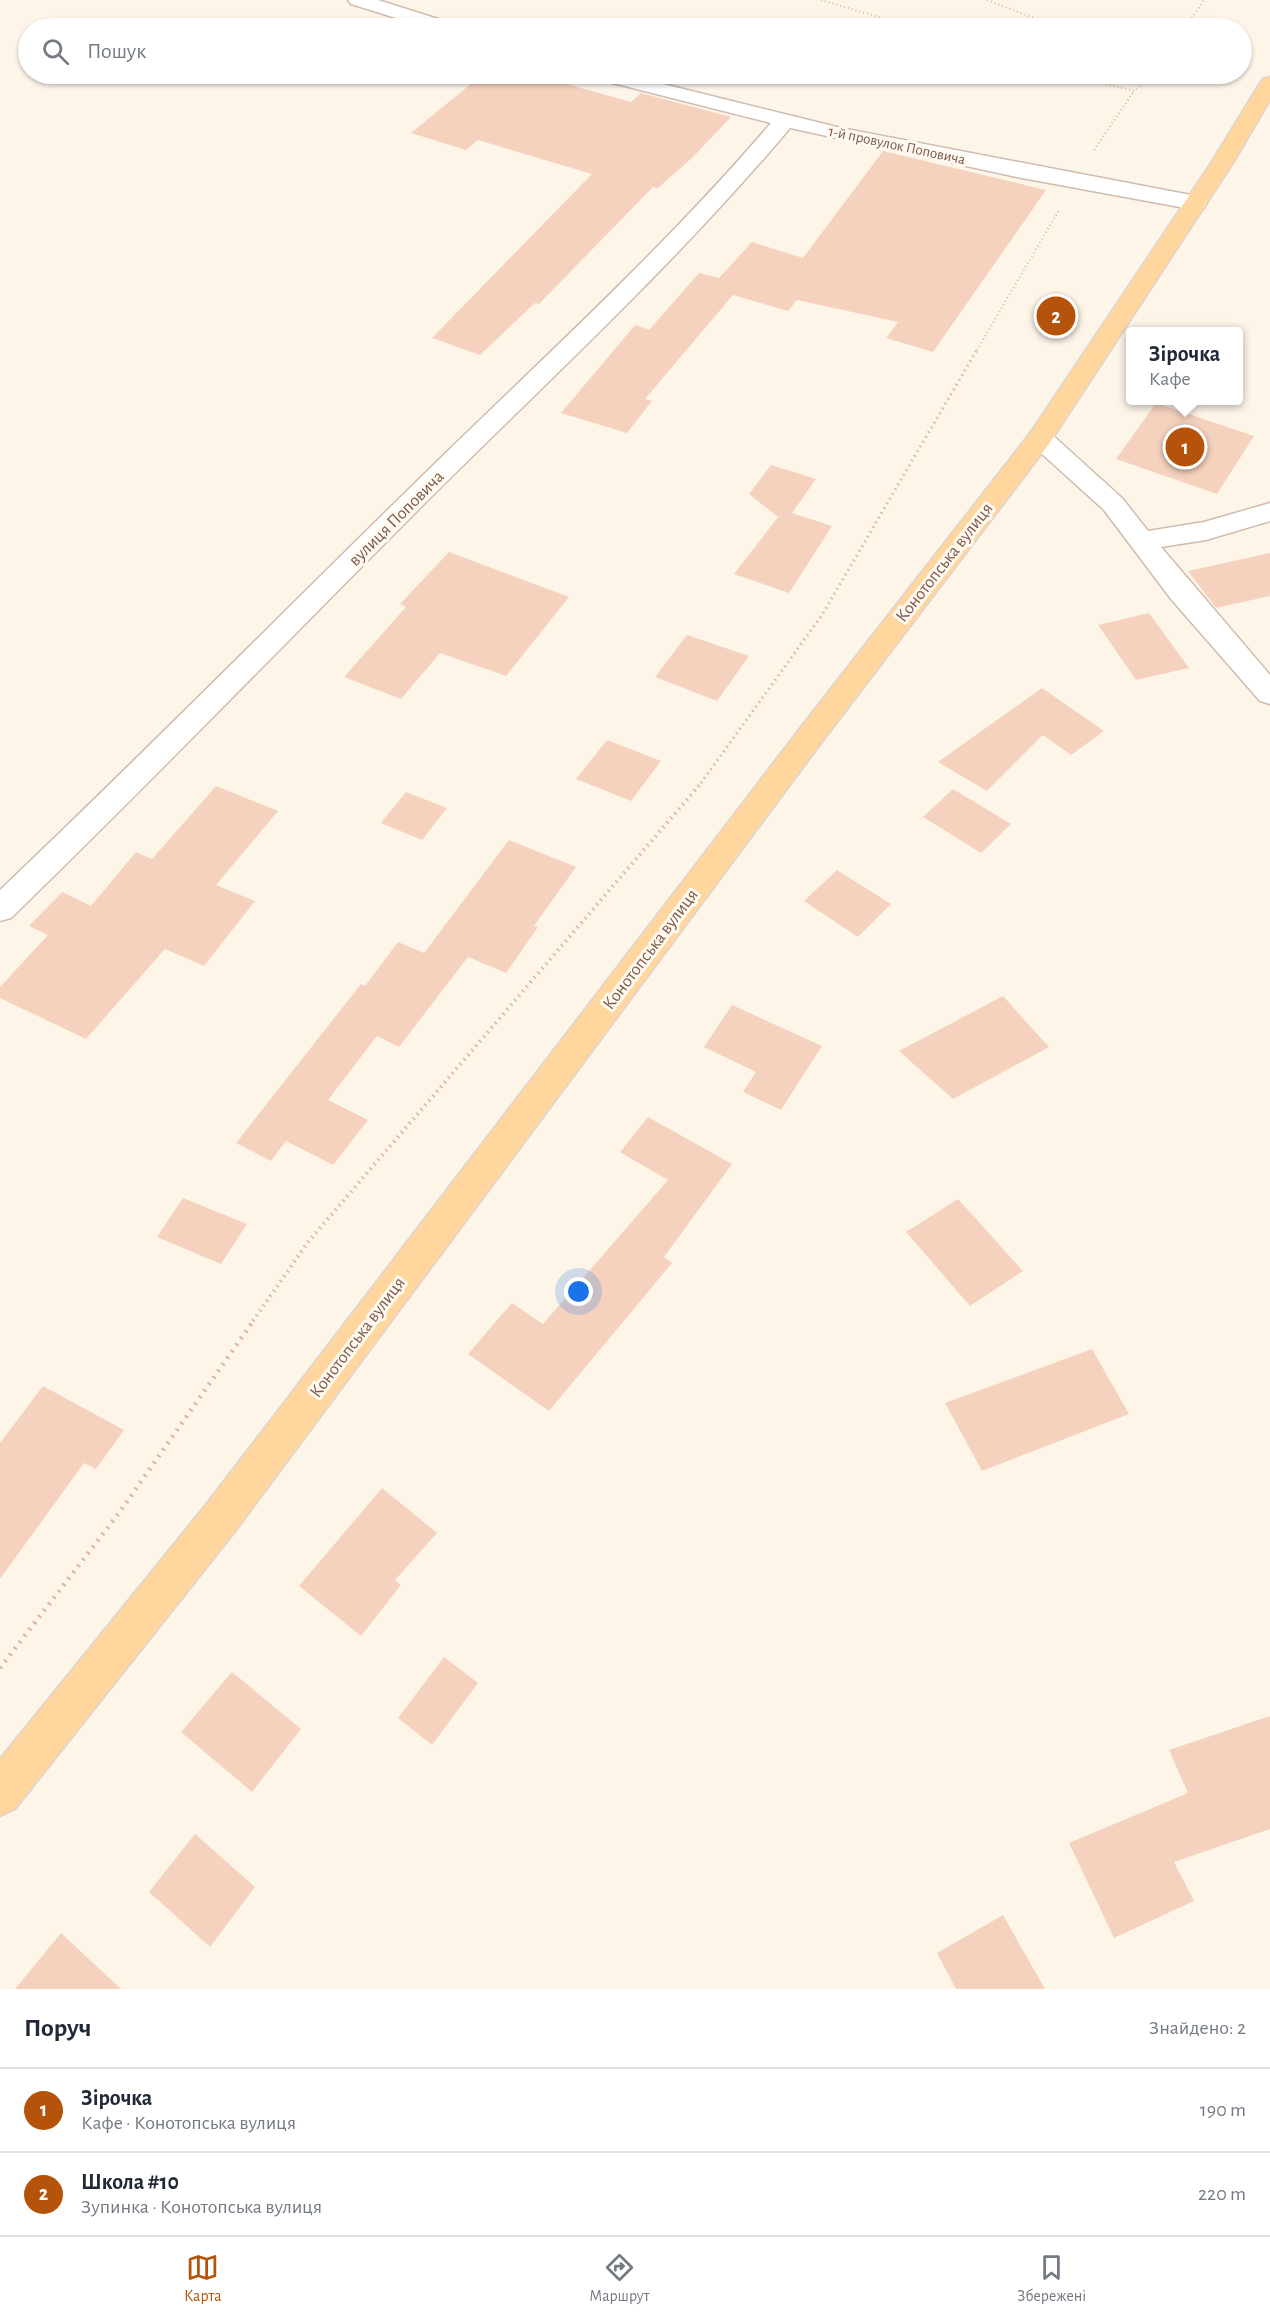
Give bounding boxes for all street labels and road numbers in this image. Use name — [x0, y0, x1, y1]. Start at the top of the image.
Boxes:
street label: 1-й провулок Поповича — [827, 124, 967, 167]
street label: вулиця Поповича — [346, 468, 448, 570]
street label: Конотопська вулиця — [893, 500, 997, 626]
street label: Конотопська вулиця — [600, 886, 702, 1013]
street label: Конотопська вулиця — [307, 1274, 409, 1401]

